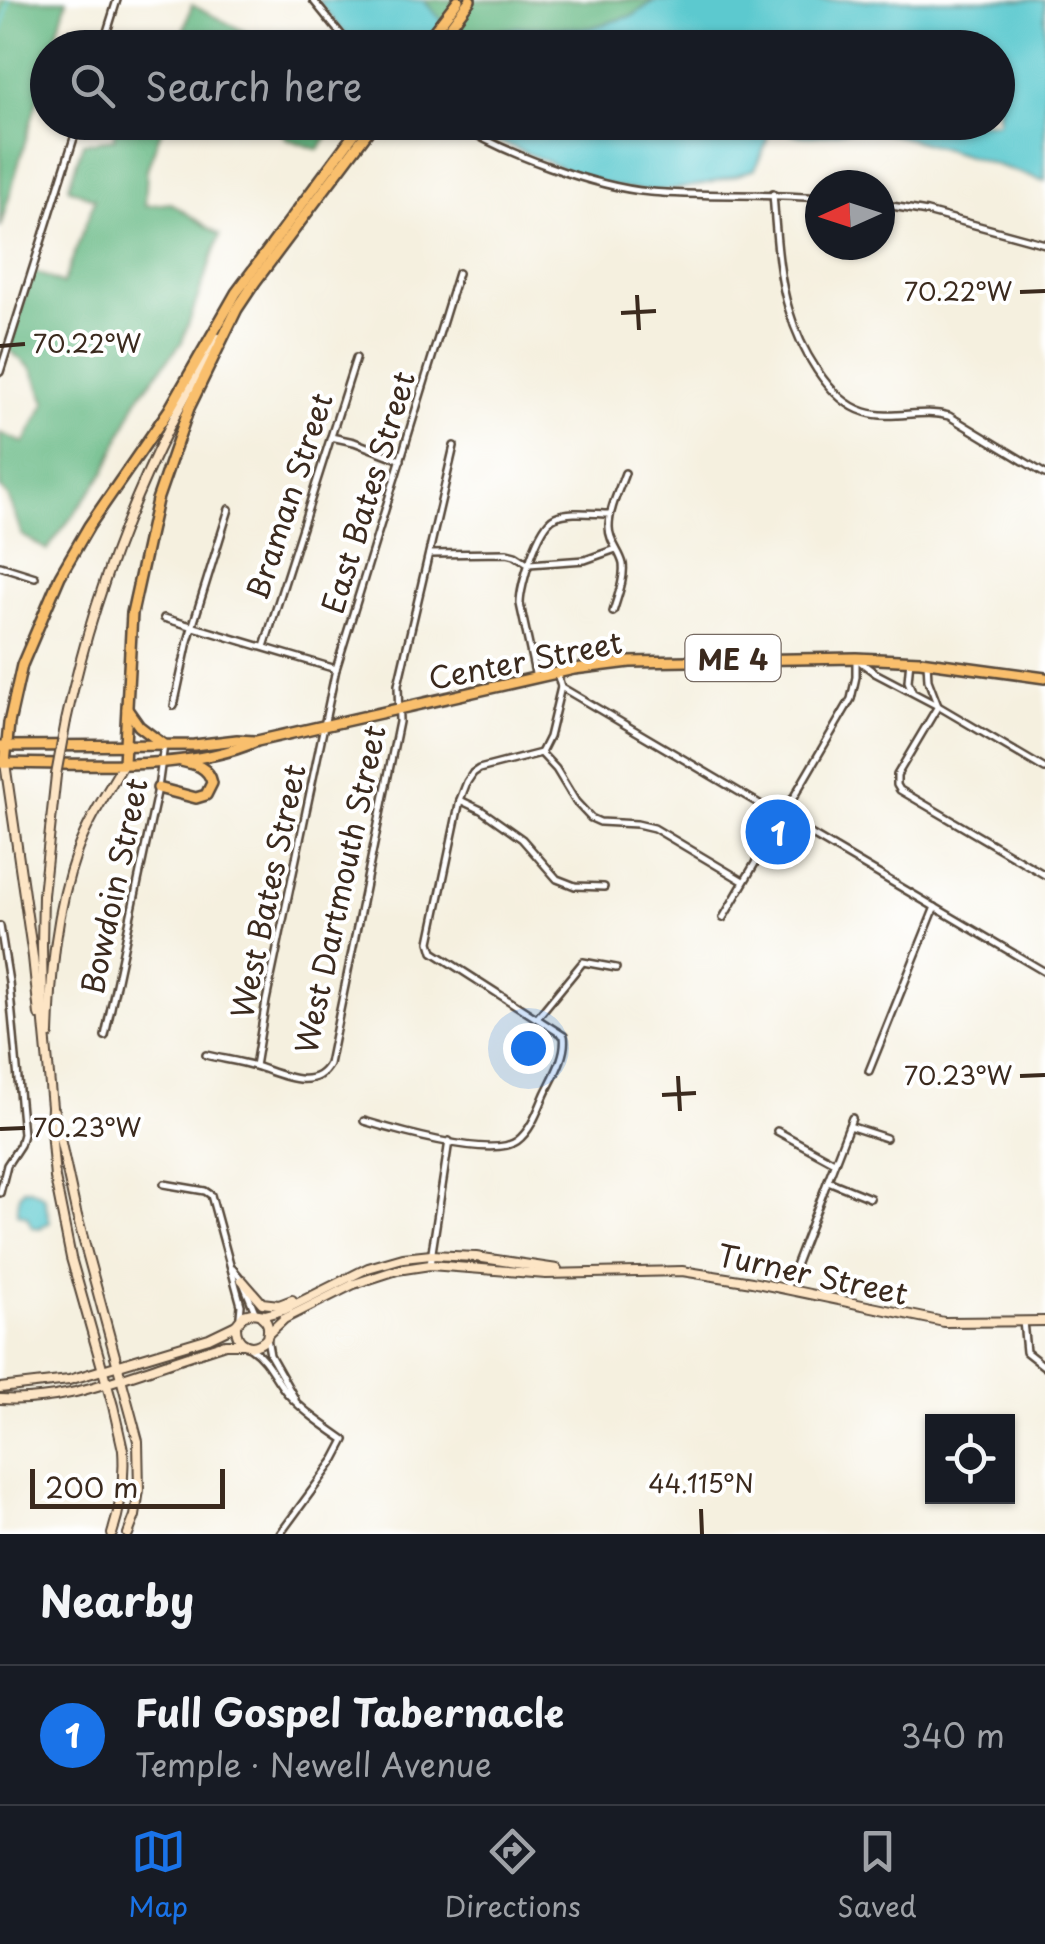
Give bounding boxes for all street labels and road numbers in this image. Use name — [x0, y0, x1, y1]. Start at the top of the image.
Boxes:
street label: East Bates Street — [309, 365, 425, 619]
street label: Braman Street — [233, 387, 343, 605]
street label: Center Street — [424, 618, 626, 700]
road number: ME 4 — [686, 635, 780, 681]
street label: West Dartmouth Street — [282, 721, 396, 1057]
street label: West Bates Street — [218, 760, 316, 1022]
street label: Bowdoin Street — [68, 774, 158, 998]
street label: Turner Street — [714, 1231, 912, 1315]

